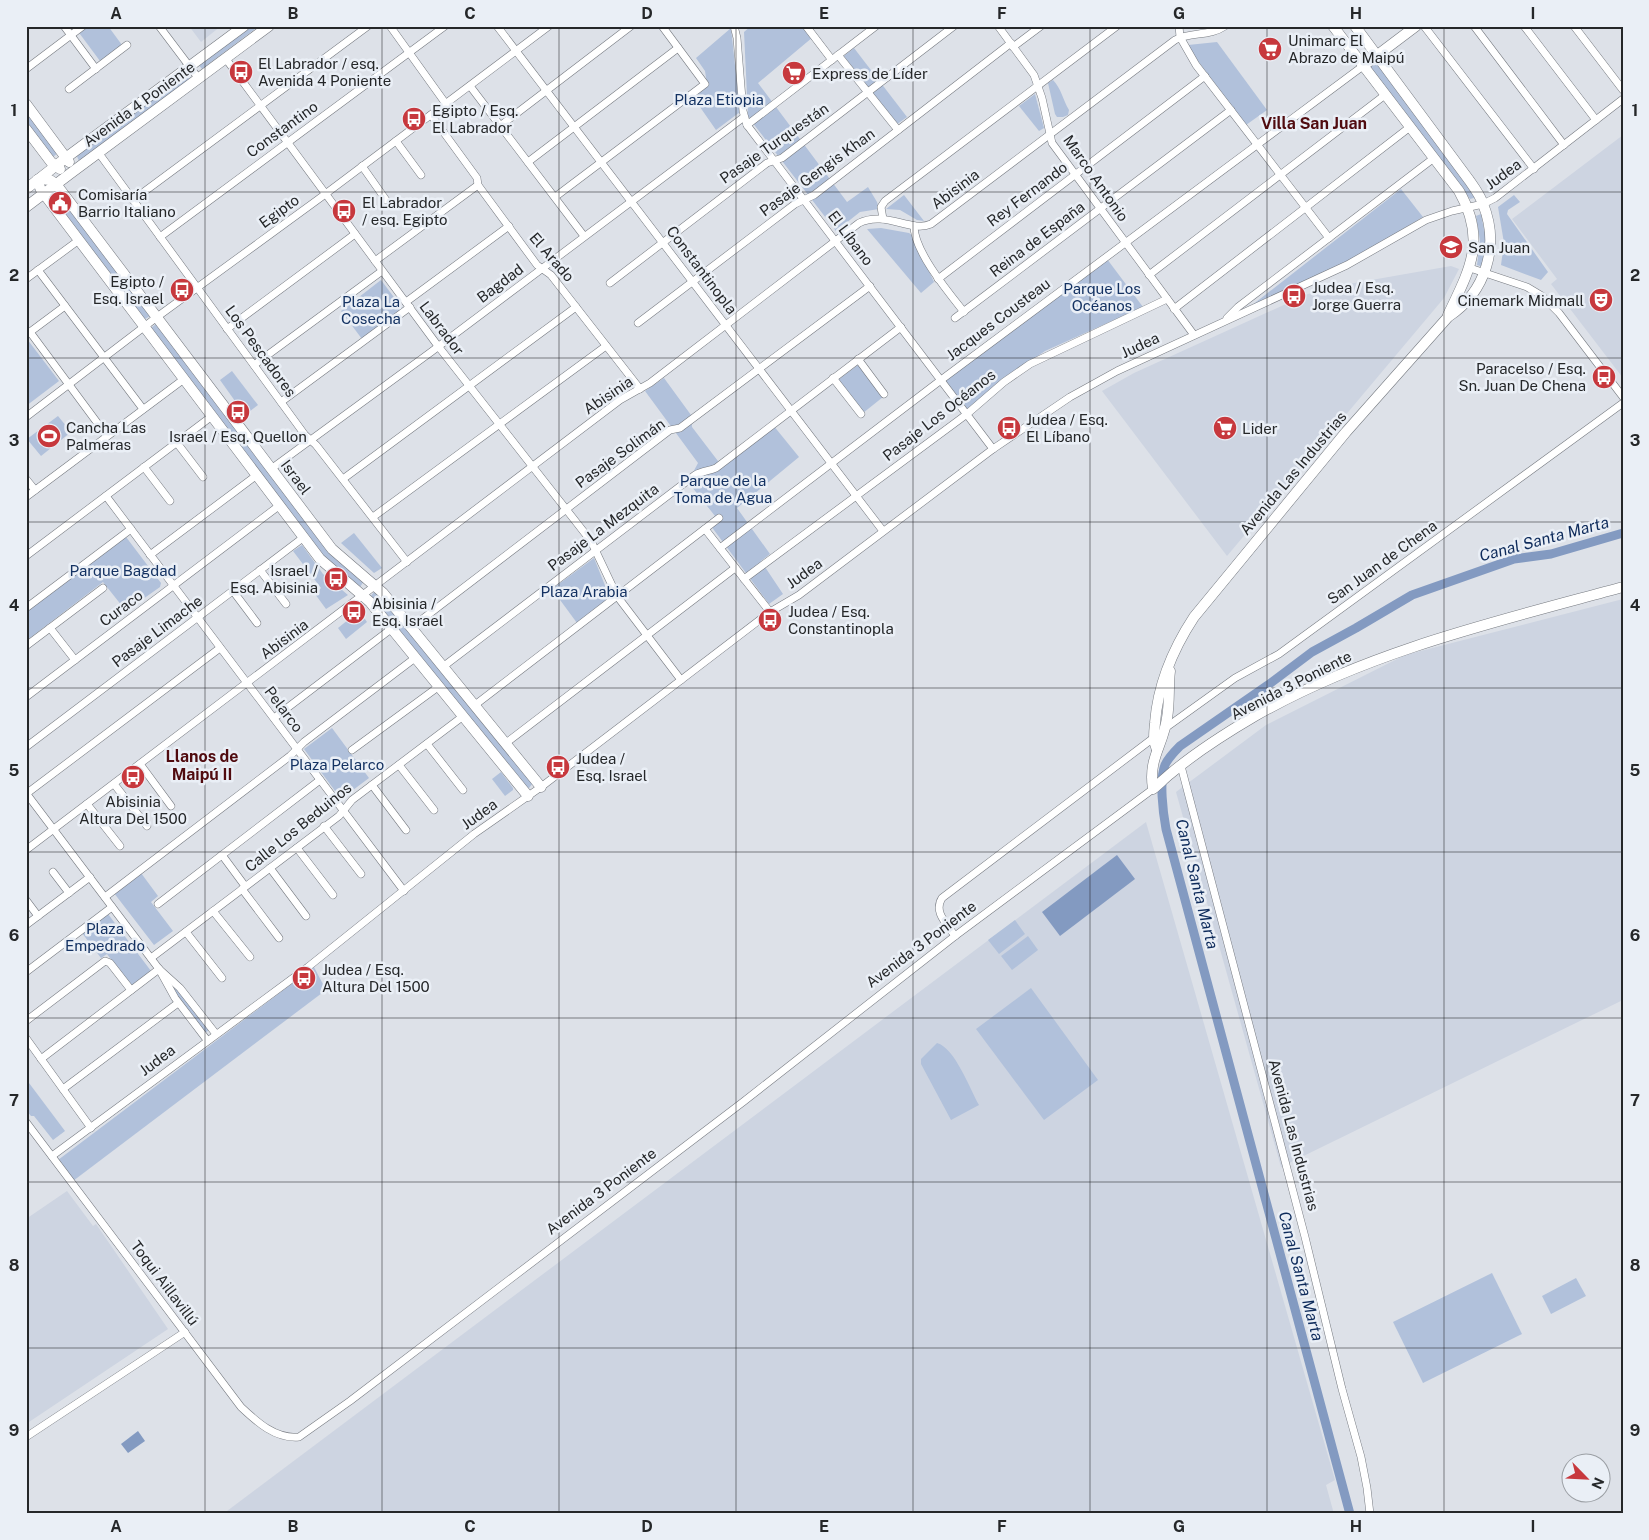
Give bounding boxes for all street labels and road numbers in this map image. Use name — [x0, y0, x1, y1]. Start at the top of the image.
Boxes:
street label: Avenida 4 Poniente — [80, 58, 198, 150]
street label: Constantino — [243, 97, 321, 161]
street label: Pasaje Turquestán — [717, 99, 831, 187]
street label: Pasaje Gengis Khan — [756, 125, 878, 219]
street label: Marco Antonio — [1060, 132, 1132, 224]
street label: Judea — [1482, 155, 1524, 193]
street label: Rey Fernando — [984, 158, 1070, 230]
street label: Abisinia — [928, 166, 982, 212]
street label: Egipto — [256, 191, 302, 231]
street label: Reina de España — [986, 198, 1088, 280]
street label: El Líbano — [825, 207, 877, 269]
street label: Constantinopla — [663, 223, 741, 317]
street label: El Arado — [526, 229, 578, 285]
street label: Bagdad — [473, 260, 527, 306]
street label: Jacques Cousteau — [943, 274, 1053, 364]
street label: Labrador — [416, 298, 468, 358]
street label: Los Pescadores — [222, 302, 300, 400]
street label: Judea — [1118, 329, 1162, 361]
street label: Pasaje Los Océanos — [879, 366, 999, 464]
street label: Abisinia — [580, 372, 636, 418]
street label: Avenida Las Industrias — [1236, 408, 1350, 538]
street label: Pasaje Solimán — [572, 415, 668, 491]
street label: Israel — [278, 456, 314, 498]
street label: Pasaje La Mezquita — [544, 480, 662, 574]
street label: San Juan de Chena — [1324, 517, 1440, 607]
street label: Judea — [783, 554, 825, 592]
street label: Curaco — [96, 586, 146, 630]
street label: Pasaje Limache — [109, 592, 205, 670]
street label: Abisinia — [257, 616, 311, 662]
street label: Avenida 3 Poniente — [1228, 647, 1354, 723]
street label: Pelarco — [261, 683, 307, 735]
street label: Calle Los Beduinos — [241, 779, 355, 875]
street label: Judea — [458, 795, 500, 833]
street label: Avenida 3 Poniente — [863, 897, 979, 991]
street label: Judea — [136, 1041, 178, 1079]
street label: Avenida Las Industrias — [1266, 1057, 1322, 1213]
street label: Avenida 3 Poniente — [543, 1144, 659, 1238]
street label: Toqui Aillavillú — [128, 1237, 202, 1329]

